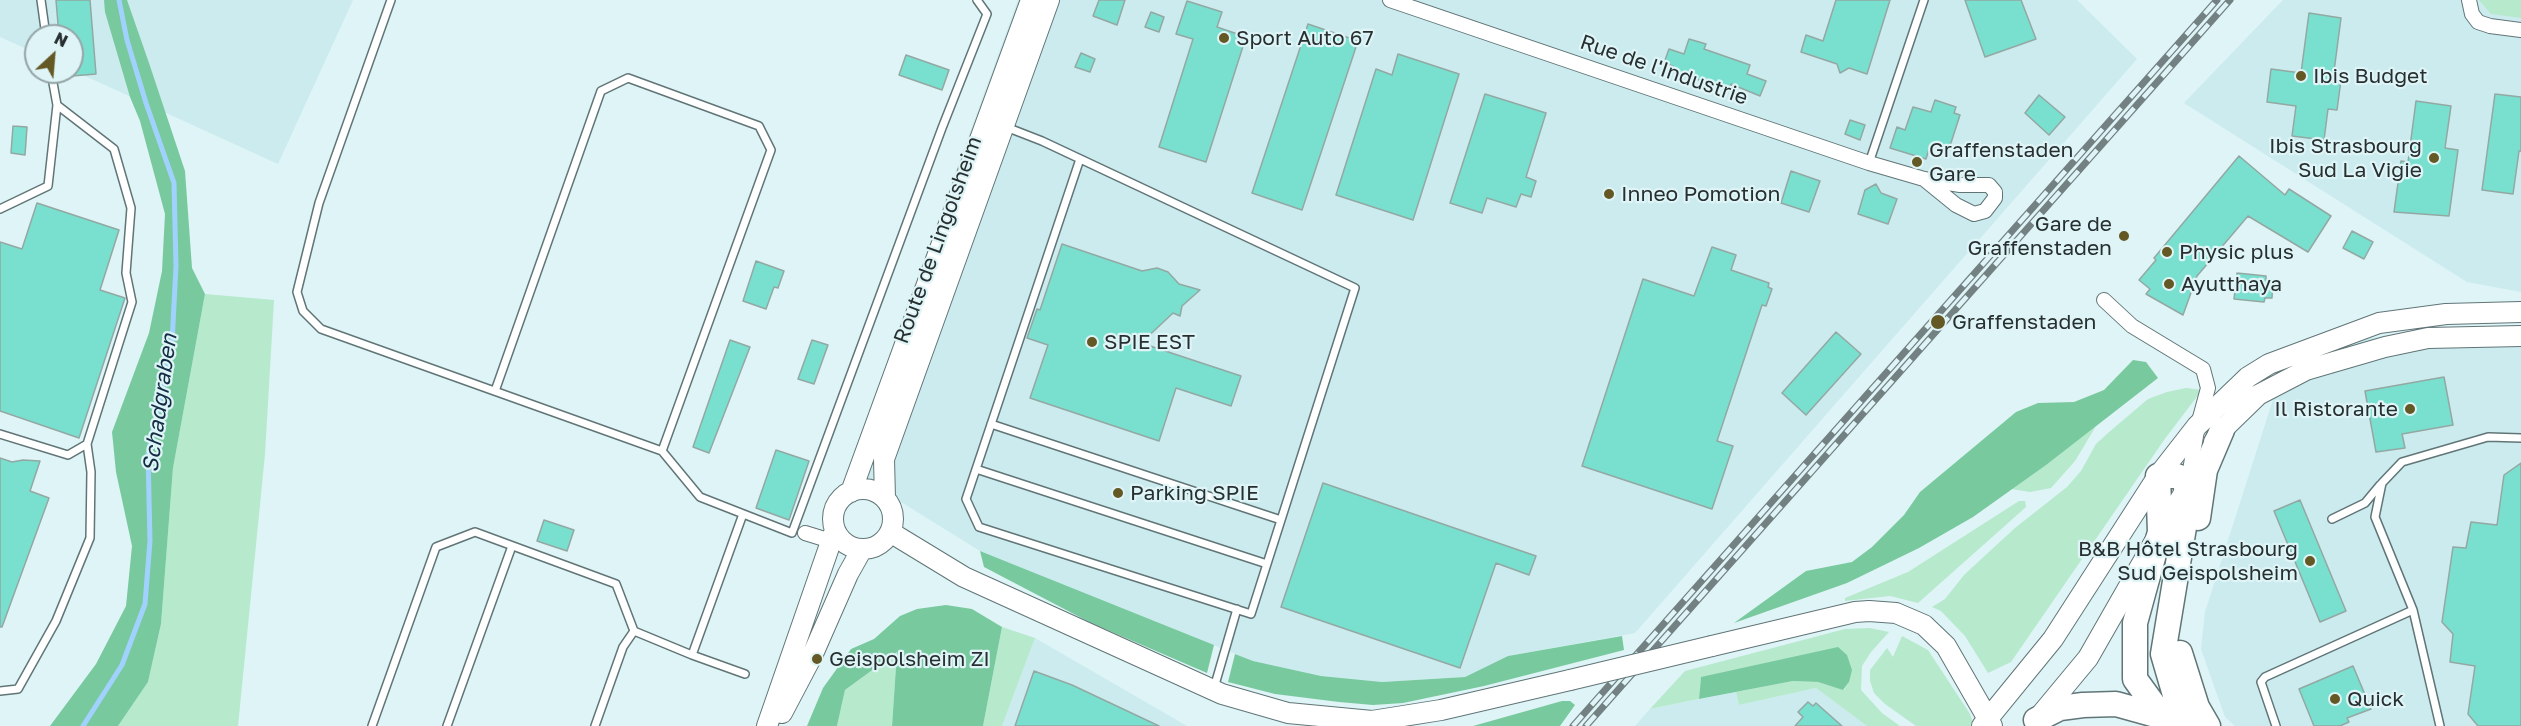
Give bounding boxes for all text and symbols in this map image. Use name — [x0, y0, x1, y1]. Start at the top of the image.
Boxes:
north arrow — [24, 24, 84, 84]
place label: Sport Auto 67 — [1236, 25, 1374, 51]
text: N — [51, 28, 71, 51]
street label: Rue de l'Industrie — [1577, 30, 1751, 110]
marker: Sport Auto 67 — [1217, 31, 1231, 45]
place label: Ibis Budget — [2313, 63, 2428, 89]
marker: Ibis Budget — [2294, 69, 2308, 83]
street label: Route de Lingolsheim — [889, 133, 987, 347]
place label: Ibis Strasbourg Sud La Vigie — [2269, 133, 2422, 183]
place label: Graffenstaden Gare — [1929, 137, 2073, 187]
marker: Ibis Strasbourg Sud La Vigie — [2427, 151, 2441, 165]
marker: Graffenstaden Gare — [1910, 155, 1924, 169]
place label: Inneo Pomotion — [1621, 181, 1780, 207]
marker: Inneo Pomotion — [1602, 187, 1616, 201]
place label: Gare de Graffenstaden — [1968, 211, 2112, 261]
marker: Gare de Graffenstaden — [2117, 229, 2131, 243]
place label: Physic plus — [2179, 239, 2294, 265]
marker: Physic plus — [2160, 245, 2174, 259]
place label: Ayutthaya — [2181, 271, 2282, 297]
marker: Ayutthaya — [2162, 277, 2176, 291]
place label: Graffenstaden — [1952, 309, 2096, 335]
marker: Graffenstaden — [1929, 313, 1947, 331]
place label: SPIE EST — [1104, 329, 1195, 355]
water label: Schadgraben — [137, 332, 183, 474]
marker: SPIE EST — [1085, 335, 1099, 349]
place label: Il Ristorante — [2274, 396, 2398, 422]
marker: Il Ristorante — [2403, 402, 2417, 416]
place label: Parking SPIE — [1130, 480, 1259, 506]
marker: Parking SPIE — [1111, 486, 1125, 500]
place label: B&B Hôtel Strasbourg Sud Geispolsheim — [2078, 536, 2298, 586]
marker: B&B Hôtel Strasbourg Sud Geispolsheim — [2303, 554, 2317, 568]
place label: Geispolsheim ZI — [829, 646, 990, 672]
marker: Geispolsheim ZI — [810, 652, 824, 666]
place label: Quick — [2347, 686, 2404, 712]
marker: Quick — [2328, 692, 2342, 706]

